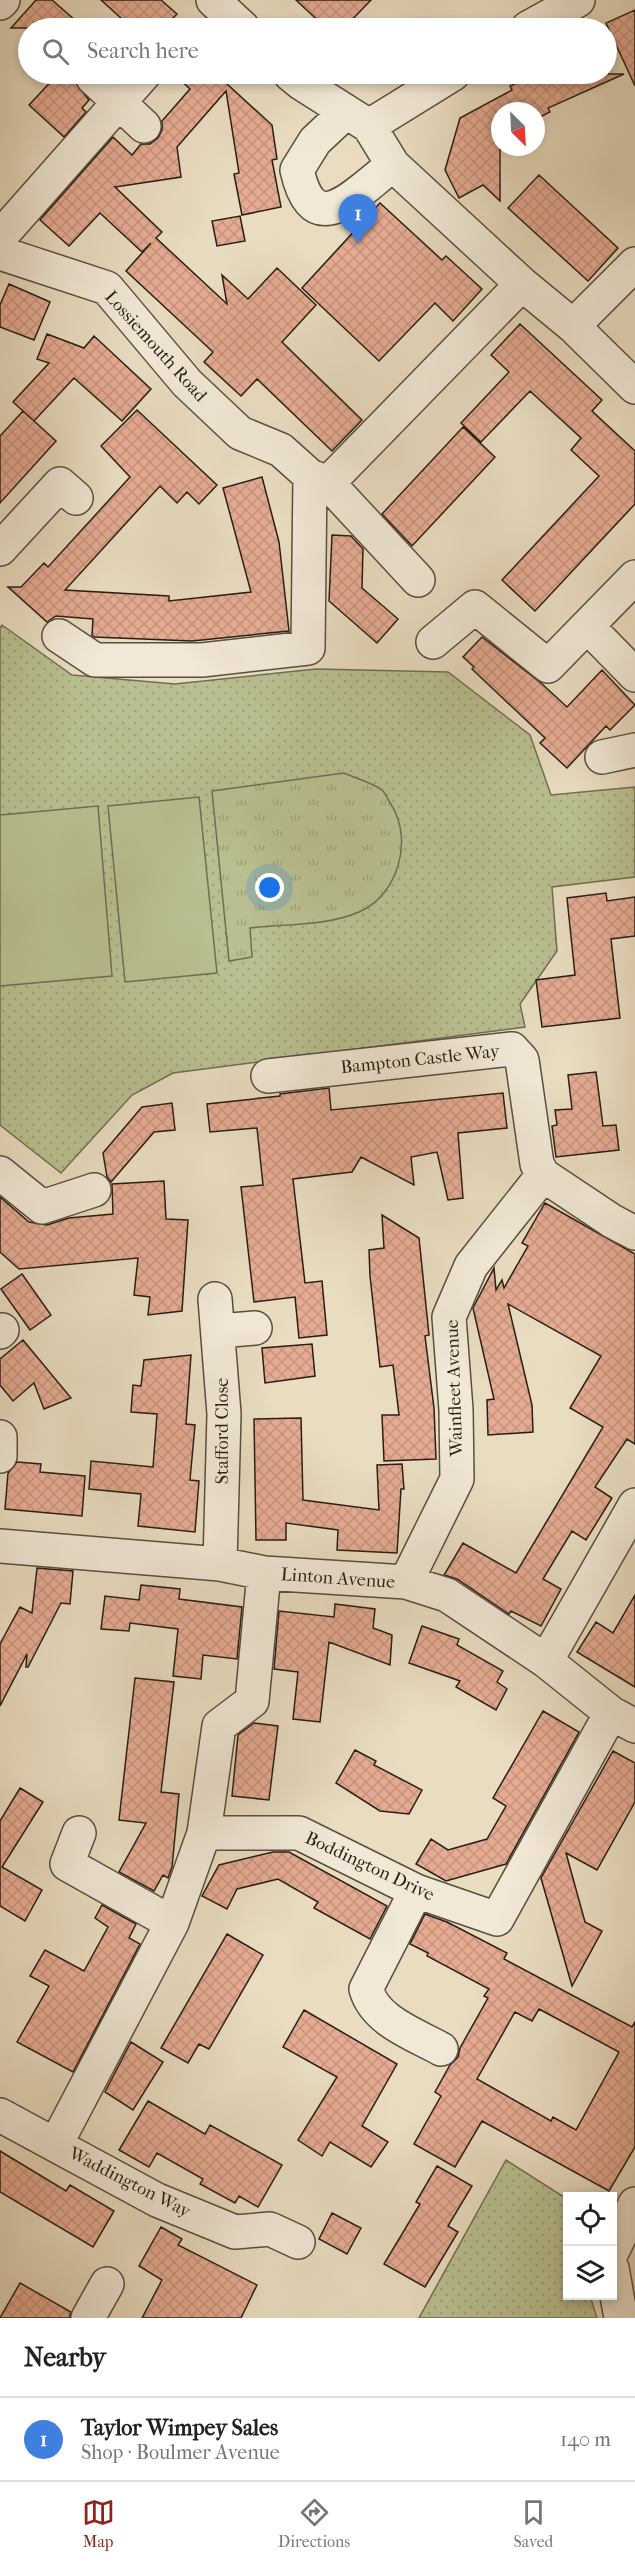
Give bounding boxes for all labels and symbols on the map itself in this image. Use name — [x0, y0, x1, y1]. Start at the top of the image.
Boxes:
north arrow — [491, 102, 545, 156]
pin: 1 — [338, 194, 378, 244]
street label: Lossiemouth Road — [100, 287, 211, 406]
your location — [255, 873, 284, 902]
street label: Bampton Castle Way — [340, 1041, 502, 1078]
street label: Wainfleet Avenue — [442, 1319, 467, 1458]
street label: Stafford Close — [212, 1378, 233, 1484]
street label: Linton Avenue — [280, 1564, 396, 1593]
street label: Boddington Drive — [302, 1827, 438, 1906]
street label: Waddington Way — [65, 2142, 195, 2223]

